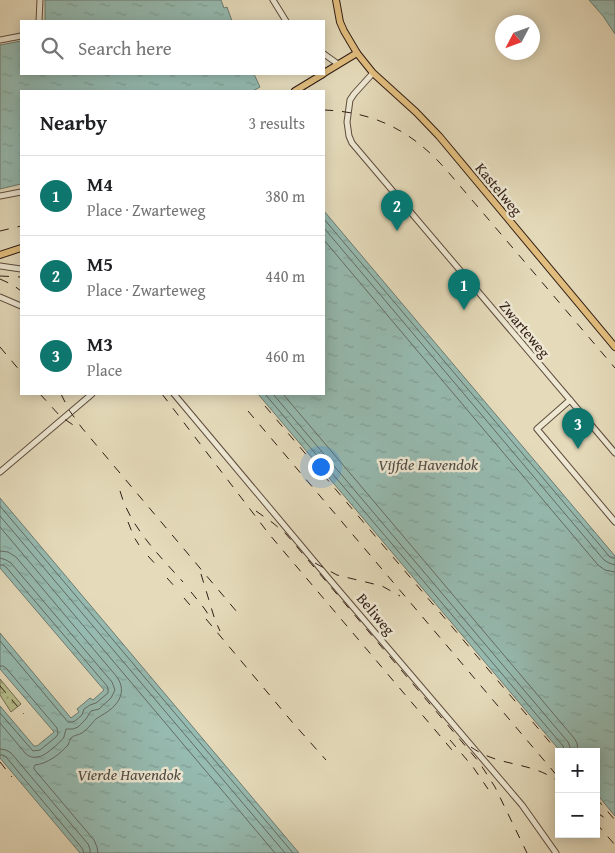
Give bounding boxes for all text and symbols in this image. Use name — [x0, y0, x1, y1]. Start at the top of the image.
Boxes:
north arrow — [495, 15, 540, 60]
search box — [20, 20, 325, 75]
icon: search — [38, 34, 66, 62]
text: Search here — [78, 34, 172, 62]
text: Nearby — [40, 107, 107, 138]
text: 3 results — [248, 111, 305, 135]
street label: Kastelweg — [471, 158, 528, 220]
text: M4 — [87, 170, 113, 198]
text: 1 — [52, 184, 60, 208]
text: 380 m — [265, 184, 305, 208]
pin: 2 — [381, 190, 413, 231]
text: Place · Zwarteweg — [87, 198, 205, 222]
text: M5 — [87, 250, 113, 278]
text: 2 — [52, 264, 60, 288]
text: 440 m — [265, 264, 305, 288]
pin: 1 — [448, 269, 480, 310]
text: Place · Zwarteweg — [87, 278, 205, 302]
street label: Zwarteweg — [495, 296, 556, 363]
text: M3 — [87, 330, 113, 358]
text: 3 — [52, 344, 60, 368]
text: 460 m — [265, 344, 305, 368]
text: Place — [87, 358, 122, 382]
pin: 3 — [562, 408, 594, 449]
water label: Vijfde Havendok — [378, 452, 479, 476]
your location — [308, 454, 334, 480]
street label: Beliweg — [352, 589, 400, 640]
map controls — [555, 748, 600, 838]
button: + — [555, 748, 600, 793]
water label: Vierde Havendok — [77, 762, 182, 786]
button: − — [555, 793, 600, 838]

